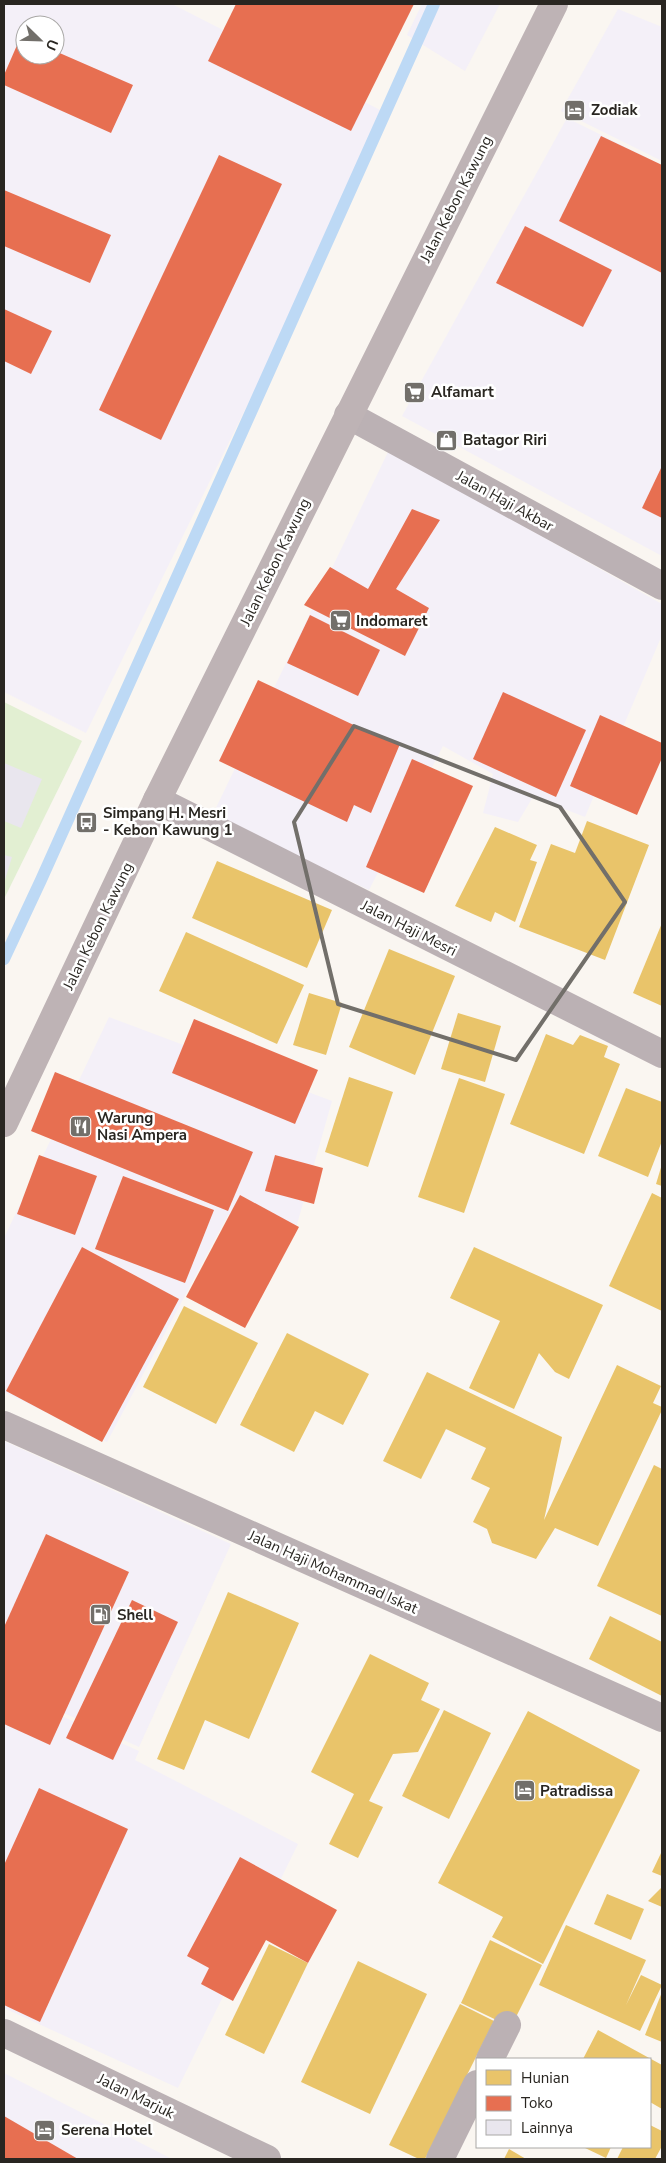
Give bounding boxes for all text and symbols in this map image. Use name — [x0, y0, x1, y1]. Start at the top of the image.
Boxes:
north arrow — [15, 15, 65, 65]
text: U — [41, 36, 62, 53]
hotel icon: Zodiak — [563, 98, 587, 122]
place label: Zodiak — [591, 100, 639, 120]
street label: Jalan Kebon Kawung — [415, 132, 497, 267]
supermarket icon: Alfamart — [403, 380, 427, 404]
place label: Alfamart — [431, 382, 494, 402]
shop icon: Batagor Riri — [435, 428, 459, 452]
place label: Batagor Riri — [463, 430, 547, 450]
street label: Jalan Haji Akbar — [452, 466, 558, 536]
street label: Jalan Kebon Kawung — [235, 495, 315, 630]
supermarket icon: Indomaret — [328, 609, 352, 633]
place label: Indomaret — [356, 611, 428, 631]
place label: Simpang H. Mesri - Kebon Kawung 1 — [103, 803, 232, 840]
bus stop icon: Simpang H. Mesri - Kebon Kawung 1 — [75, 810, 99, 834]
street label: Jalan Kebon Kawung — [58, 859, 138, 994]
street label: Jalan Haji Mesri — [357, 895, 460, 961]
place label: Warung Nasi Ampera — [97, 1108, 187, 1145]
restaurant icon: Warung Nasi Ampera — [69, 1115, 93, 1139]
street label: Jalan Haji Mohammad Iskat — [244, 1525, 422, 1619]
fuel station icon: Shell — [89, 1603, 113, 1627]
place label: Shell — [117, 1605, 153, 1625]
hotel icon: Patradissa — [512, 1779, 536, 1803]
place label: Patradissa — [540, 1781, 613, 1801]
legend — [476, 2058, 651, 2148]
street label: Jalan Marjuk — [93, 2068, 178, 2123]
text: Hunian — [521, 2068, 569, 2088]
text: Toko — [521, 2093, 553, 2113]
hotel icon: Serena Hotel — [33, 2118, 57, 2142]
text: Lainnya — [521, 2118, 573, 2138]
place label: Serena Hotel — [61, 2120, 152, 2140]

